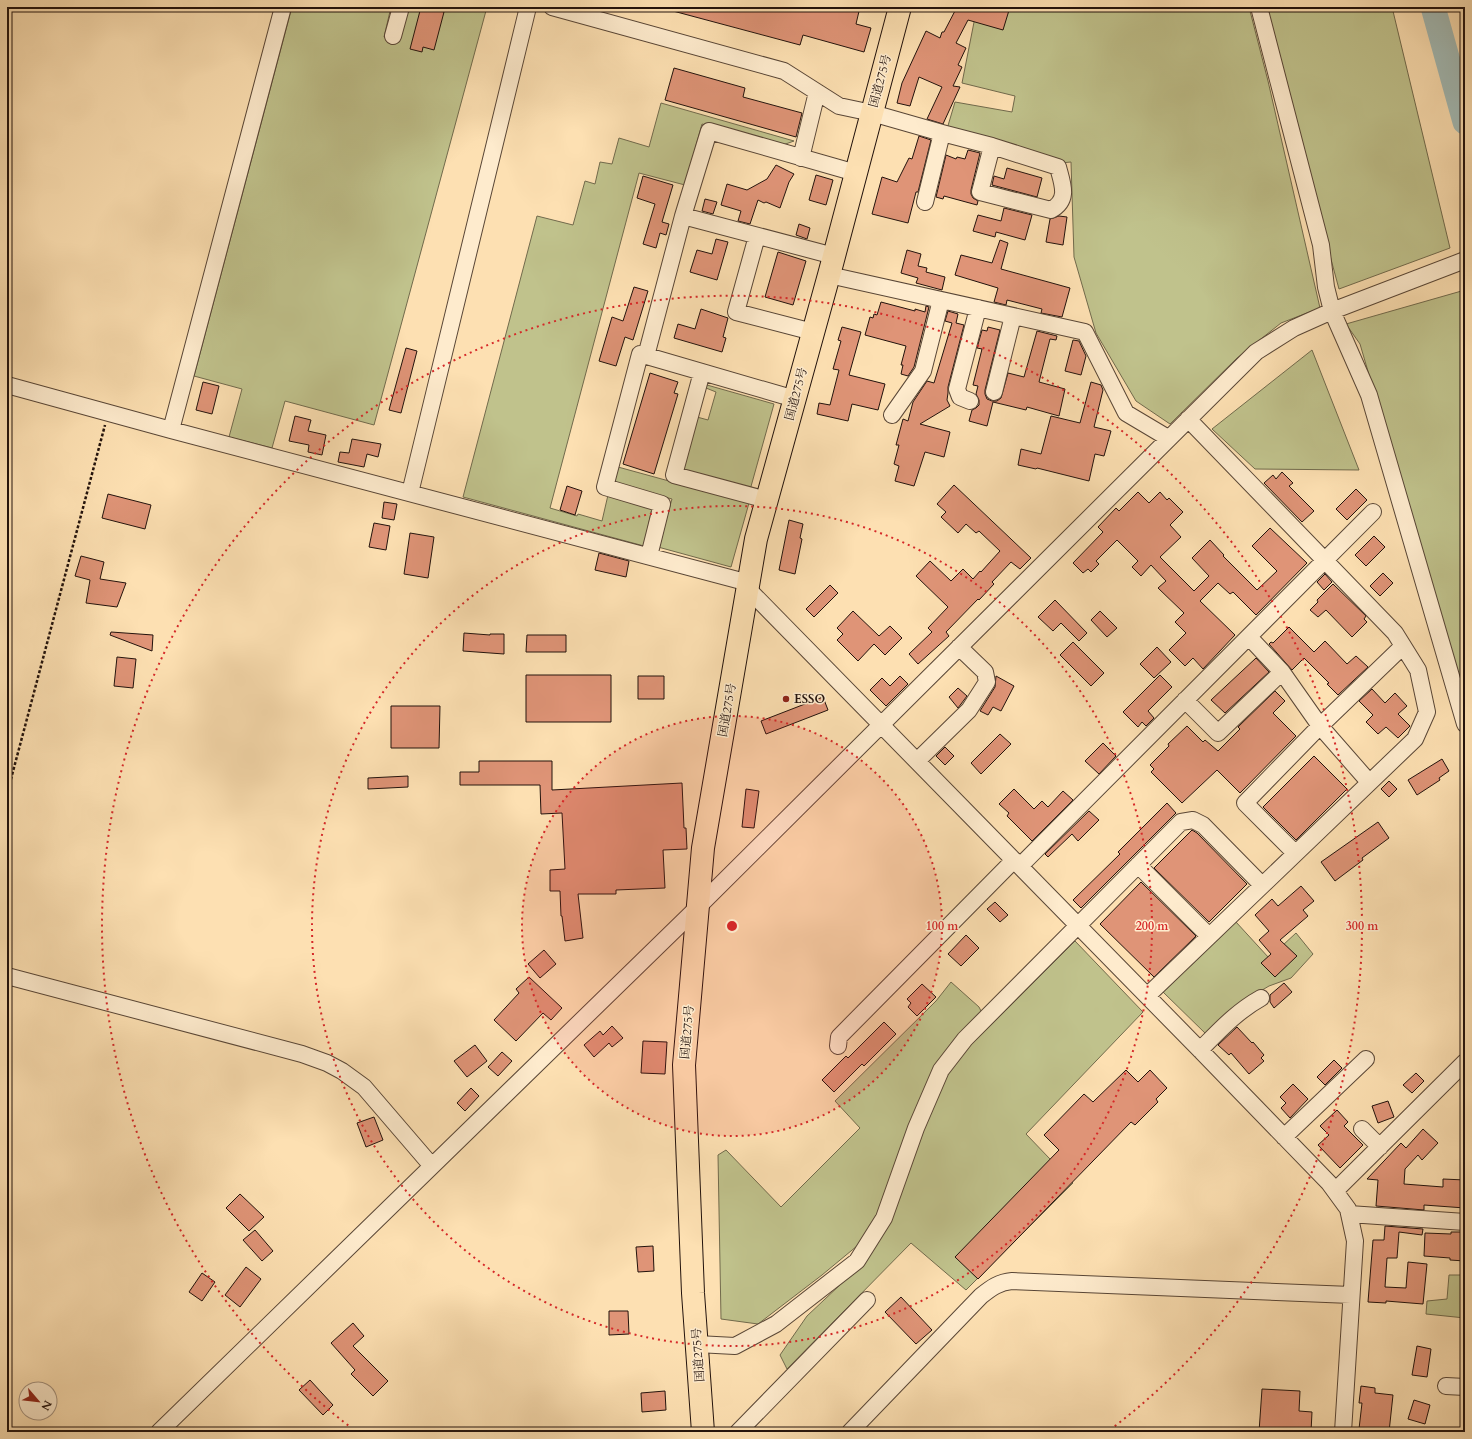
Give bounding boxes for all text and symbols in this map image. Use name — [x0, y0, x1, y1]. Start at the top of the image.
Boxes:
street label: 国道275号 — [865, 53, 895, 109]
street label: 国道275号 — [781, 366, 811, 422]
street label: 国道275号 — [714, 682, 740, 738]
place label: ESSO — [794, 691, 825, 707]
marker: ESSO — [781, 694, 791, 704]
text: 100 m — [926, 918, 959, 934]
text: 200 m — [1136, 918, 1169, 934]
text: 300 m — [1346, 918, 1379, 934]
centre of rings — [725, 919, 739, 933]
street label: 国道275号 — [677, 1004, 697, 1060]
street label: 国道275号 — [688, 1327, 708, 1383]
north arrow — [18, 1381, 58, 1421]
text: N — [37, 1398, 55, 1414]

